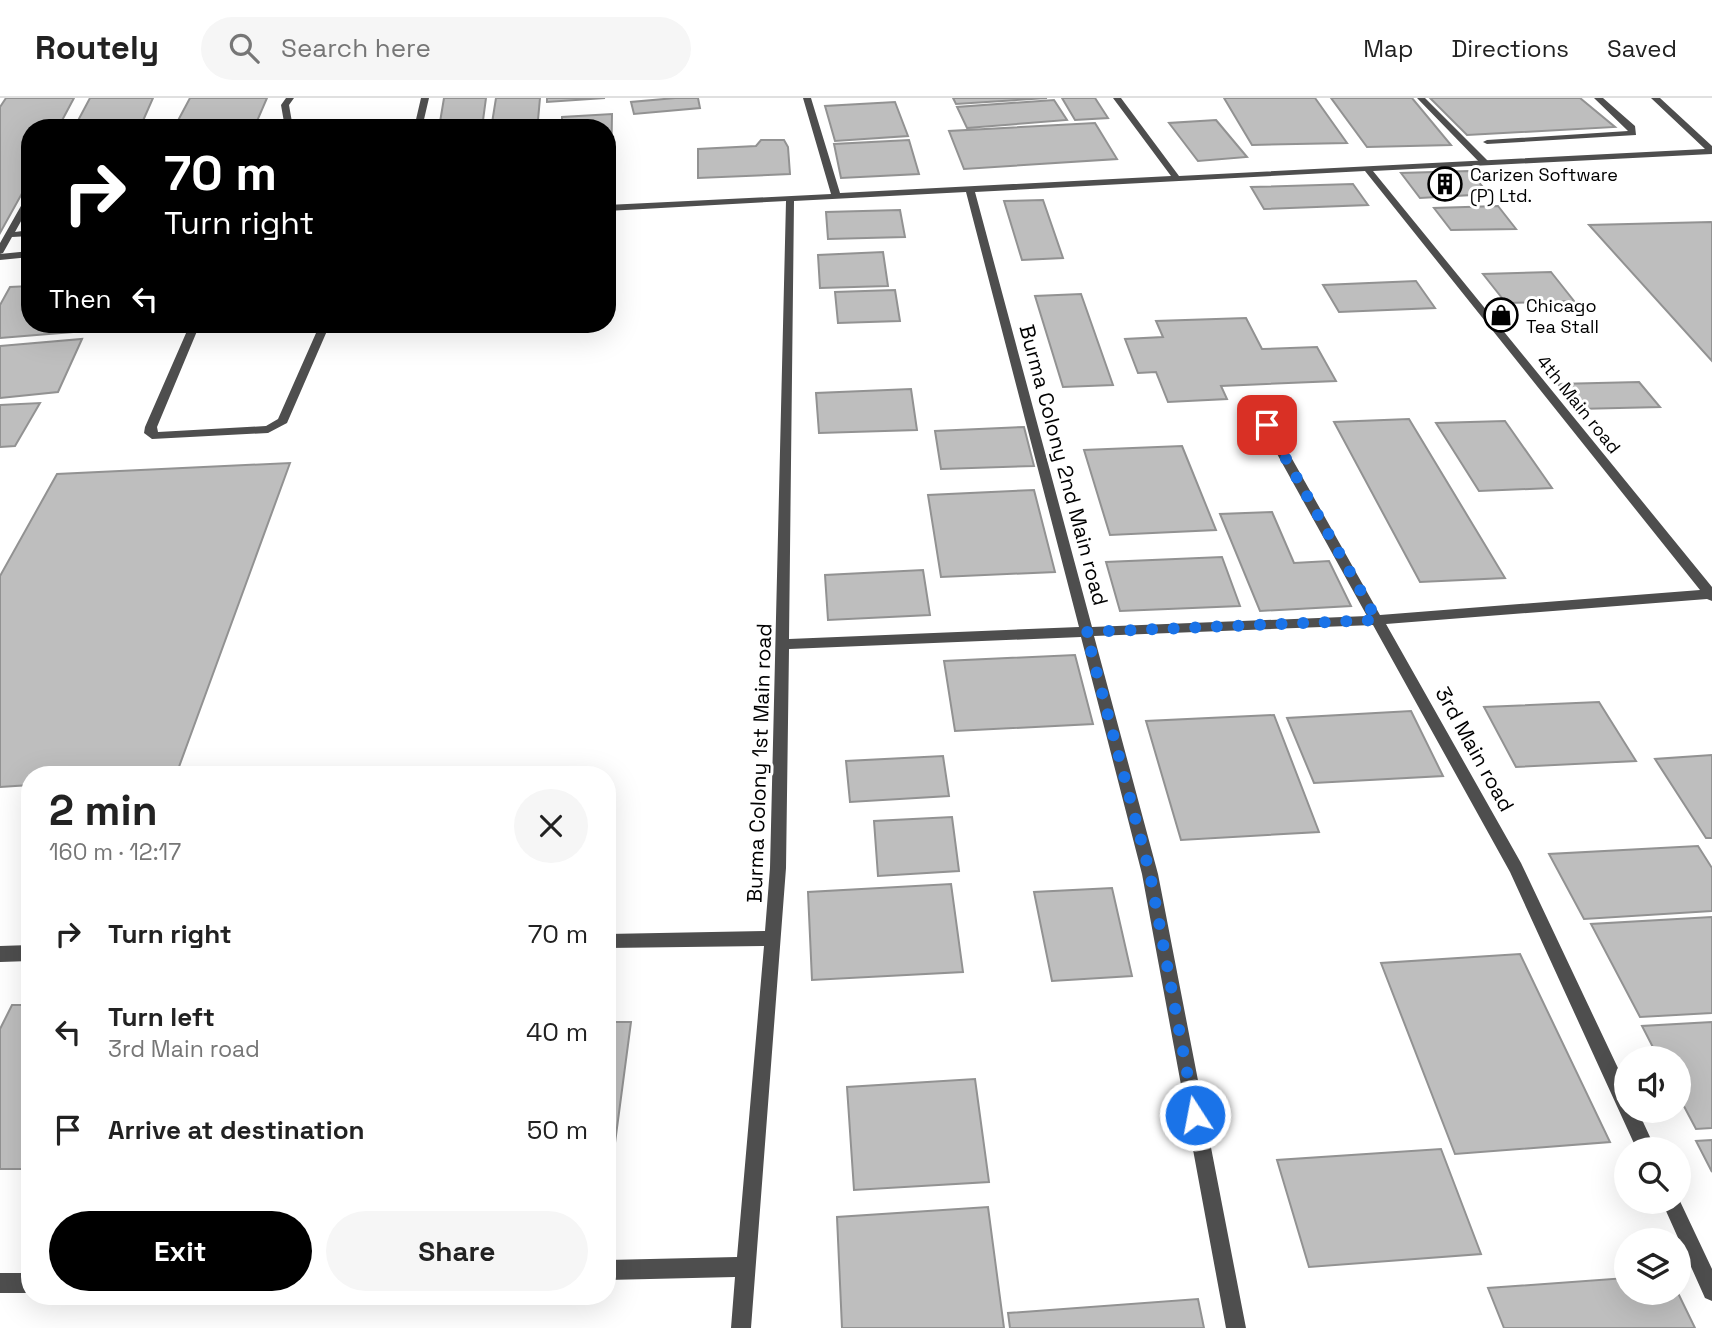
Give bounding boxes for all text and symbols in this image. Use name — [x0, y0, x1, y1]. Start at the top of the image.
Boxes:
search box — [201, 17, 691, 80]
text: Routely — [35, 27, 159, 69]
icon: search — [225, 29, 263, 67]
text: Search here — [281, 31, 431, 65]
text: Map — [1363, 33, 1413, 64]
text: Directions — [1451, 33, 1569, 64]
text: Saved — [1607, 33, 1677, 64]
text: 70 m — [164, 142, 277, 204]
icon: right — [49, 147, 140, 238]
place label: Carizen Software (P) Ltd. — [1470, 163, 1618, 207]
building icon: Carizen Software (P) Ltd. — [1426, 165, 1464, 203]
text: Turn right — [164, 203, 314, 243]
icon: left — [126, 280, 164, 318]
text: Then — [49, 282, 112, 316]
place label: Chicago Tea Stall — [1526, 294, 1599, 338]
shop icon: Chicago Tea Stall — [1482, 296, 1520, 334]
street label: Burma Colony 2nd Main road — [1013, 322, 1115, 608]
street label: 4th Main road — [1532, 350, 1626, 458]
pin — [1237, 395, 1297, 455]
icon: arrive — [1248, 406, 1286, 444]
street label: Burma Colony 1st Main road — [741, 623, 777, 903]
street label: 3rd Main road — [1430, 682, 1520, 816]
text: 2 min — [49, 784, 158, 837]
button: close — [514, 789, 588, 863]
text: 160 m · 12:17 — [49, 837, 181, 867]
icon: right — [49, 915, 87, 953]
text: Turn right — [108, 917, 232, 951]
text: 70 m — [528, 917, 588, 951]
text: Turn left — [108, 1000, 215, 1034]
icon: left — [49, 1013, 87, 1051]
text: 40 m — [526, 1015, 588, 1049]
text: 3rd Main road — [108, 1034, 260, 1064]
map controls — [1614, 1046, 1691, 1305]
button: sound — [1614, 1046, 1691, 1123]
position arrow — [1158, 1078, 1232, 1152]
icon: arrive — [49, 1111, 87, 1149]
text: Arrive at destination — [108, 1113, 365, 1147]
text: 50 m — [527, 1113, 588, 1147]
button: search — [1614, 1137, 1691, 1214]
button: Exit — [49, 1211, 312, 1291]
button: Share — [326, 1211, 588, 1291]
button: layers — [1614, 1228, 1691, 1305]

